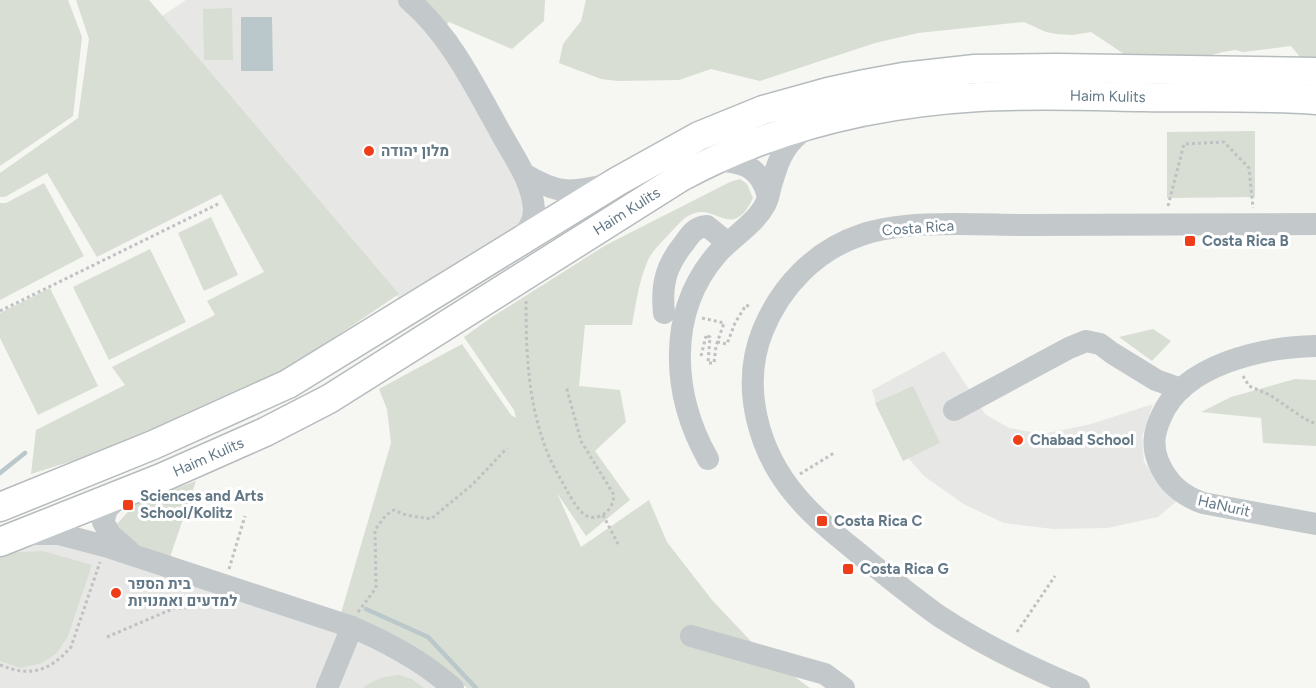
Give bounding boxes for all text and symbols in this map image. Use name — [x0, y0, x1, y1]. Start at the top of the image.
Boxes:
street label: Haim Kulits — [1070, 87, 1146, 106]
place label: מלון יהודה — [381, 142, 449, 160]
marker: מלון יהודה — [362, 144, 376, 158]
street label: Haim Kulits — [590, 183, 664, 239]
street label: Costa Rica — [881, 217, 955, 239]
place label: Costa Rica B — [1202, 232, 1289, 250]
marker: Costa Rica B — [1183, 234, 1197, 248]
place label: Chabad School — [1030, 431, 1134, 449]
street label: Haim Kulits — [170, 433, 247, 481]
marker: Chabad School — [1011, 433, 1025, 447]
place label: Sciences and Arts School/Kolitz — [140, 487, 264, 522]
street label: HaNurit — [1196, 491, 1252, 521]
marker: Sciences and Arts School/Kolitz — [121, 498, 135, 512]
place label: Costa Rica C — [834, 512, 922, 530]
marker: Costa Rica C — [815, 514, 829, 528]
place label: Costa Rica G — [860, 560, 949, 578]
marker: Costa Rica G — [841, 562, 855, 576]
place label: בית הספר למדעים ואמנויות — [128, 575, 237, 610]
marker: בית הספר למדעים ואמנויות — [109, 586, 123, 600]

